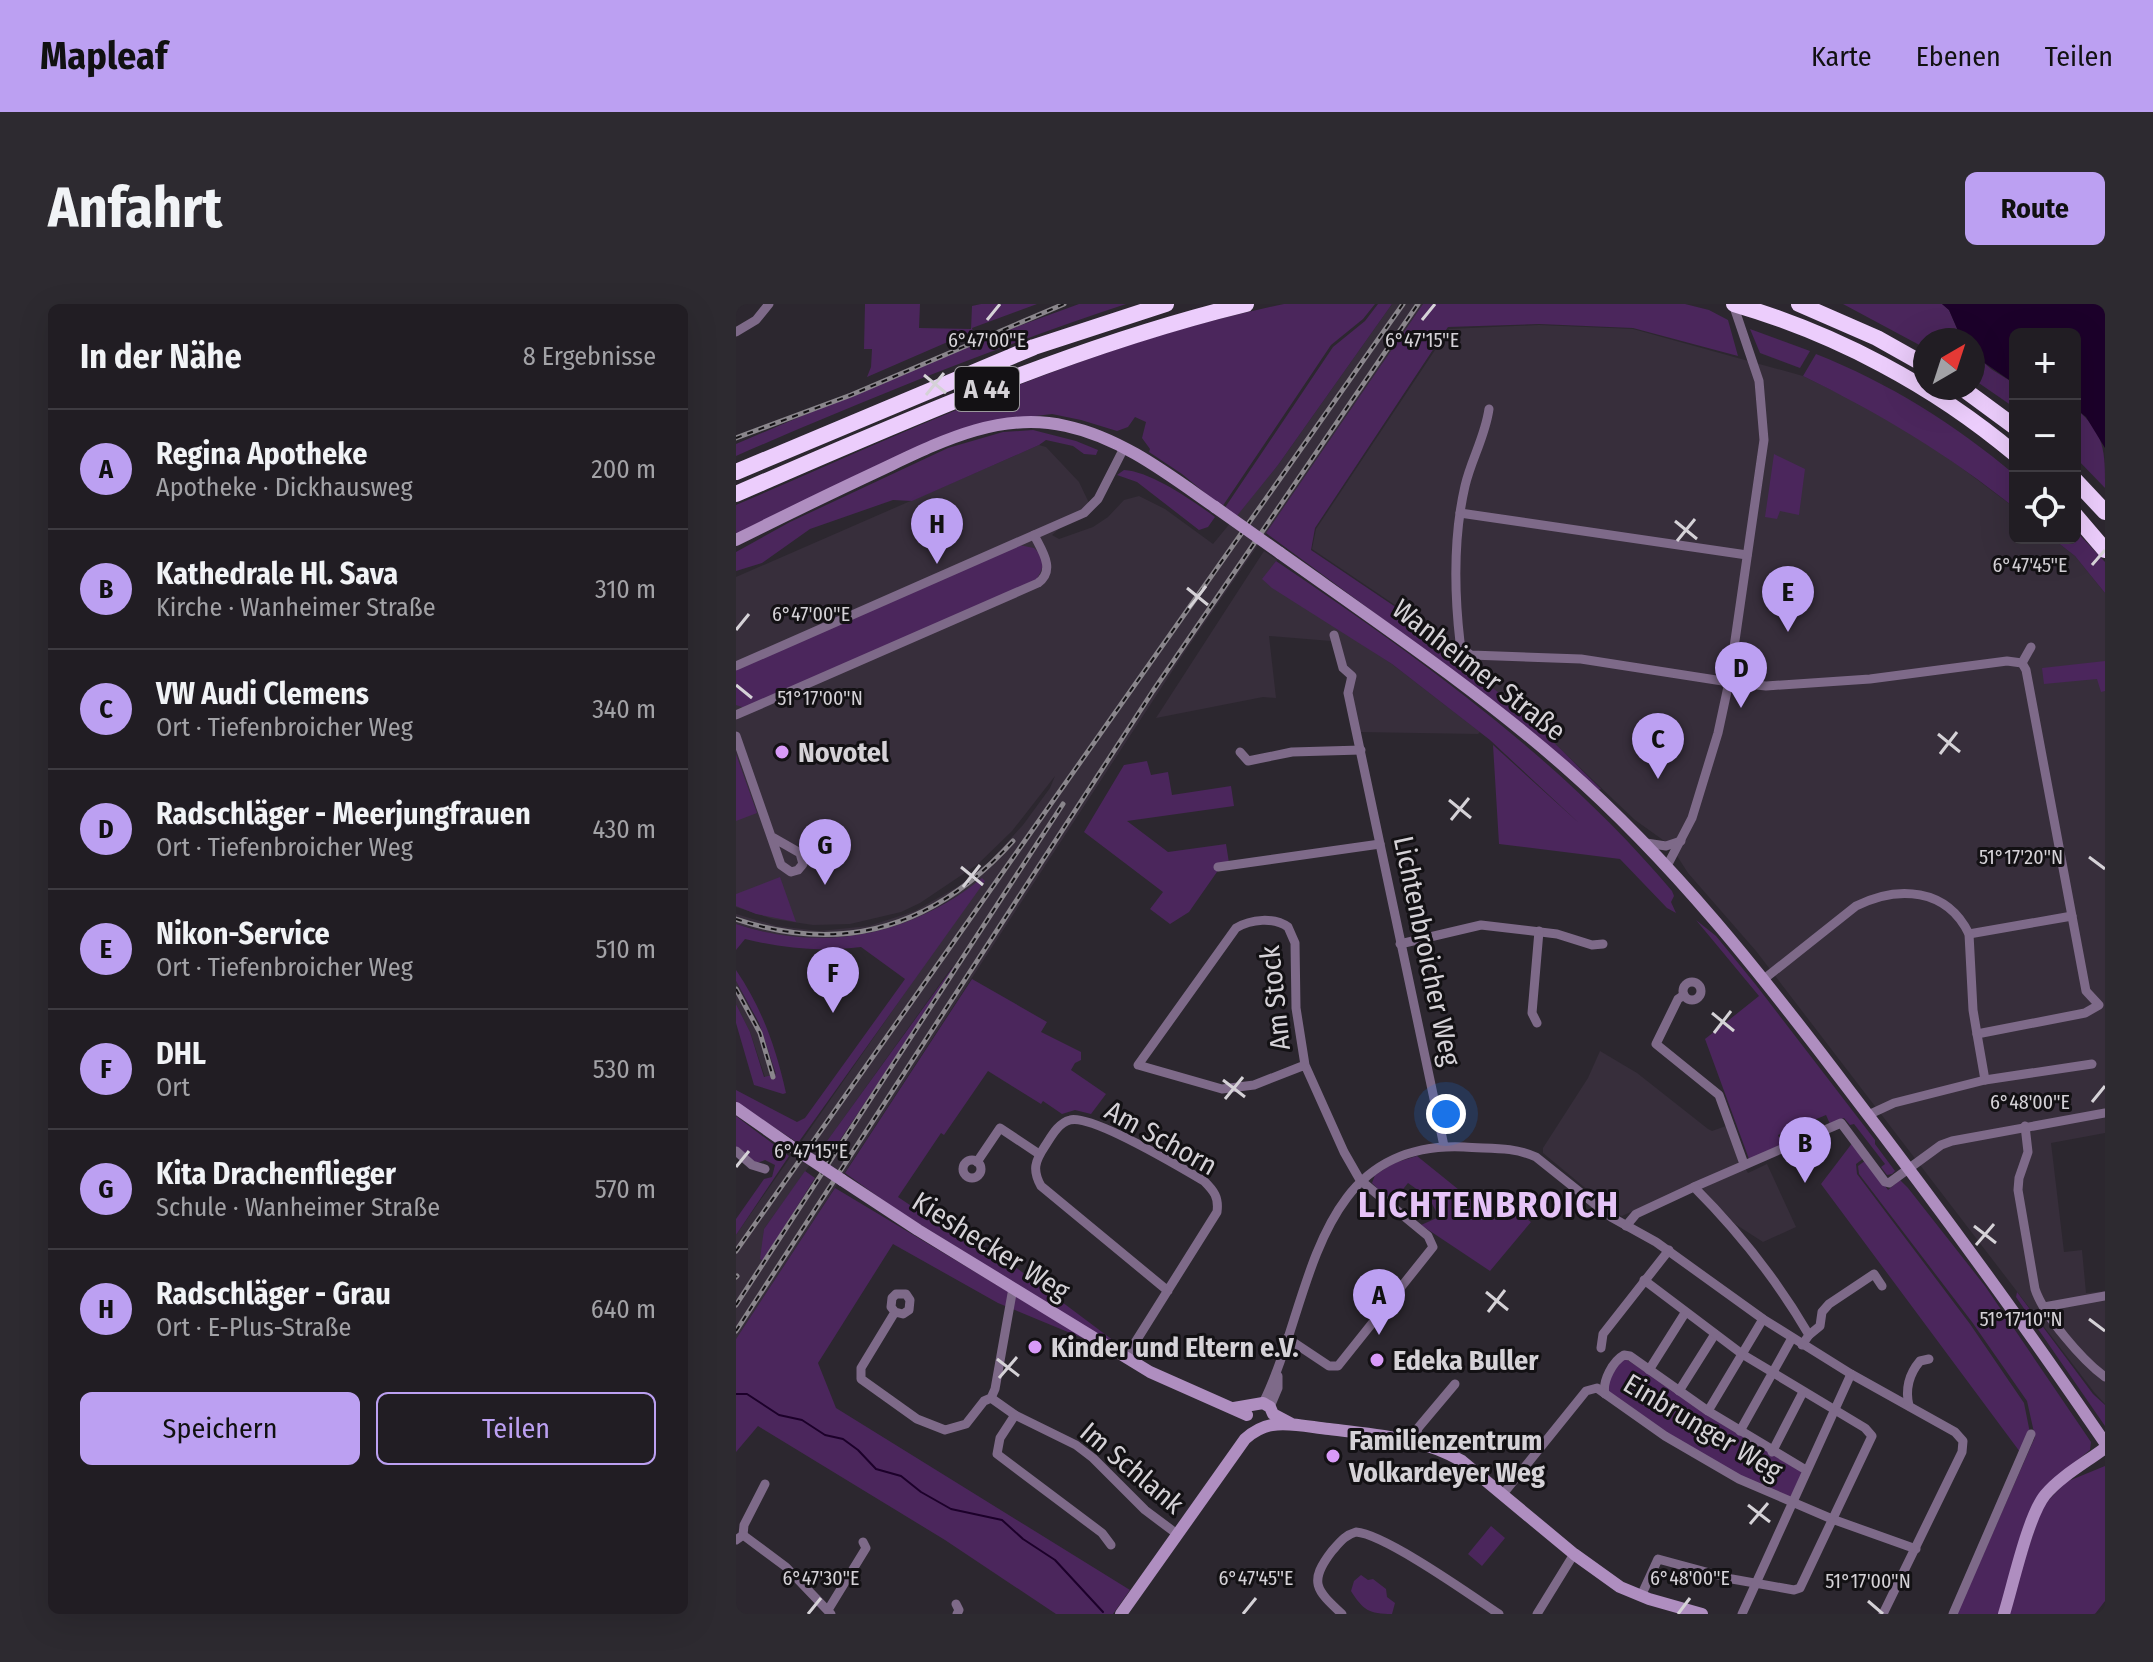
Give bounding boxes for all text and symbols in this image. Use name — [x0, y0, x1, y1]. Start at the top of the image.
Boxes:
text: Mapleaf — [40, 33, 167, 79]
text: Karte — [1811, 40, 1872, 73]
text: Ebenen — [1916, 40, 2001, 73]
text: Teilen — [2045, 40, 2113, 73]
button: Route — [1965, 172, 2105, 245]
text: Anfahrt — [48, 175, 222, 242]
text: 6°47'00"E — [948, 328, 1026, 352]
text: 6°47'15"E — [1385, 328, 1459, 352]
north arrow — [1913, 328, 1985, 400]
map controls — [2009, 328, 2081, 544]
button: + — [2009, 328, 2081, 400]
text: In der Nähe — [80, 336, 242, 377]
text: 8 Ergebnisse — [523, 341, 656, 372]
road number: A 44 — [955, 367, 1019, 411]
button: − — [2009, 400, 2081, 472]
text: Regina Apotheke — [156, 436, 367, 472]
text: A — [99, 454, 113, 485]
text: 200 m — [591, 454, 656, 485]
text: Apotheke · Dickhausweg — [156, 472, 413, 503]
button: locate — [2009, 472, 2081, 544]
pin: H — [911, 498, 963, 564]
text: 6°47'45"E — [1993, 553, 2067, 577]
text: Kathedrale Hl. Sava — [156, 556, 398, 592]
pin: E — [1762, 566, 1814, 632]
text: B — [99, 574, 113, 605]
text: 310 m — [595, 574, 656, 605]
text: Kirche · Wanheimer Straße — [156, 592, 435, 623]
street label: Wanheimer Straße — [1386, 592, 1572, 748]
text: 6°47'00"E — [772, 602, 850, 626]
pin: D — [1715, 642, 1767, 708]
text: VW Audi Clemens — [156, 676, 369, 712]
text: 51°17'00"N — [777, 686, 863, 710]
text: C — [99, 694, 113, 725]
text: 340 m — [592, 694, 656, 725]
text: Ort · Tiefenbroicher Weg — [156, 712, 413, 743]
pin: C — [1632, 713, 1684, 779]
place label: Novotel — [798, 736, 889, 769]
marker: Novotel — [773, 743, 791, 761]
text: Radschläger - Meerjungfrauen — [156, 796, 531, 832]
text: D — [98, 814, 114, 845]
text: 430 m — [592, 814, 656, 845]
pin: G — [799, 819, 851, 885]
text: Ort · Tiefenbroicher Weg — [156, 832, 413, 863]
street label: Lichtenbroicher Weg — [1387, 833, 1468, 1070]
text: 51°17'20"N — [1979, 845, 2063, 869]
text: Nikon-Service — [156, 916, 330, 952]
text: E — [100, 934, 112, 965]
text: 510 m — [596, 934, 656, 965]
street label: Am Stock — [1253, 943, 1297, 1052]
pin: F — [807, 947, 859, 1013]
text: Ort · Tiefenbroicher Weg — [156, 952, 413, 983]
text: DHL — [156, 1036, 206, 1072]
text: F — [100, 1054, 112, 1085]
text: 530 m — [593, 1054, 656, 1085]
text: Ort — [156, 1072, 190, 1103]
text: 6°48'00"E — [1990, 1090, 2070, 1114]
street label: Am Schorn — [1099, 1094, 1223, 1182]
your location — [1426, 1094, 1466, 1134]
pin: B — [1779, 1117, 1831, 1183]
text: 6°47'15"E — [774, 1139, 848, 1163]
text: Kita Drachenflieger — [156, 1156, 396, 1192]
text: G — [98, 1174, 114, 1205]
text: 570 m — [595, 1174, 656, 1205]
district label: LICHTENBROICH — [1358, 1183, 1620, 1227]
street label: Kieshecker Weg — [906, 1185, 1076, 1308]
text: Schule · Wanheimer Straße — [156, 1192, 440, 1223]
pin: A — [1353, 1269, 1405, 1335]
text: Radschläger - Grau — [156, 1276, 391, 1312]
text: H — [98, 1294, 114, 1325]
text: 640 m — [591, 1294, 656, 1325]
text: 51°17'10"N — [1979, 1307, 2063, 1331]
text: Ort · E-Plus-Straße — [156, 1312, 351, 1343]
place label: Kinder und Eltern e.V. — [1051, 1331, 1299, 1364]
marker: Kinder und Eltern e.V. — [1026, 1338, 1044, 1356]
place label: Edeka Buller — [1393, 1344, 1539, 1377]
marker: Edeka Buller — [1368, 1351, 1386, 1369]
street label: Einbrunger Weg — [1618, 1367, 1789, 1488]
button: Speichern — [80, 1392, 360, 1465]
button: Teilen — [376, 1392, 656, 1465]
street label: Im Schlank — [1074, 1415, 1191, 1521]
place label: Familienzentrum Volkardeyer Weg — [1348, 1424, 1545, 1489]
marker: Familienzentrum Volkardeyer Weg — [1324, 1447, 1342, 1465]
text: 6°47'30"E — [783, 1566, 859, 1590]
text: 6°47'45"E — [1219, 1566, 1293, 1590]
text: 6°48'00"E — [1650, 1566, 1730, 1590]
text: 51°17'00"N — [1825, 1569, 1911, 1593]

